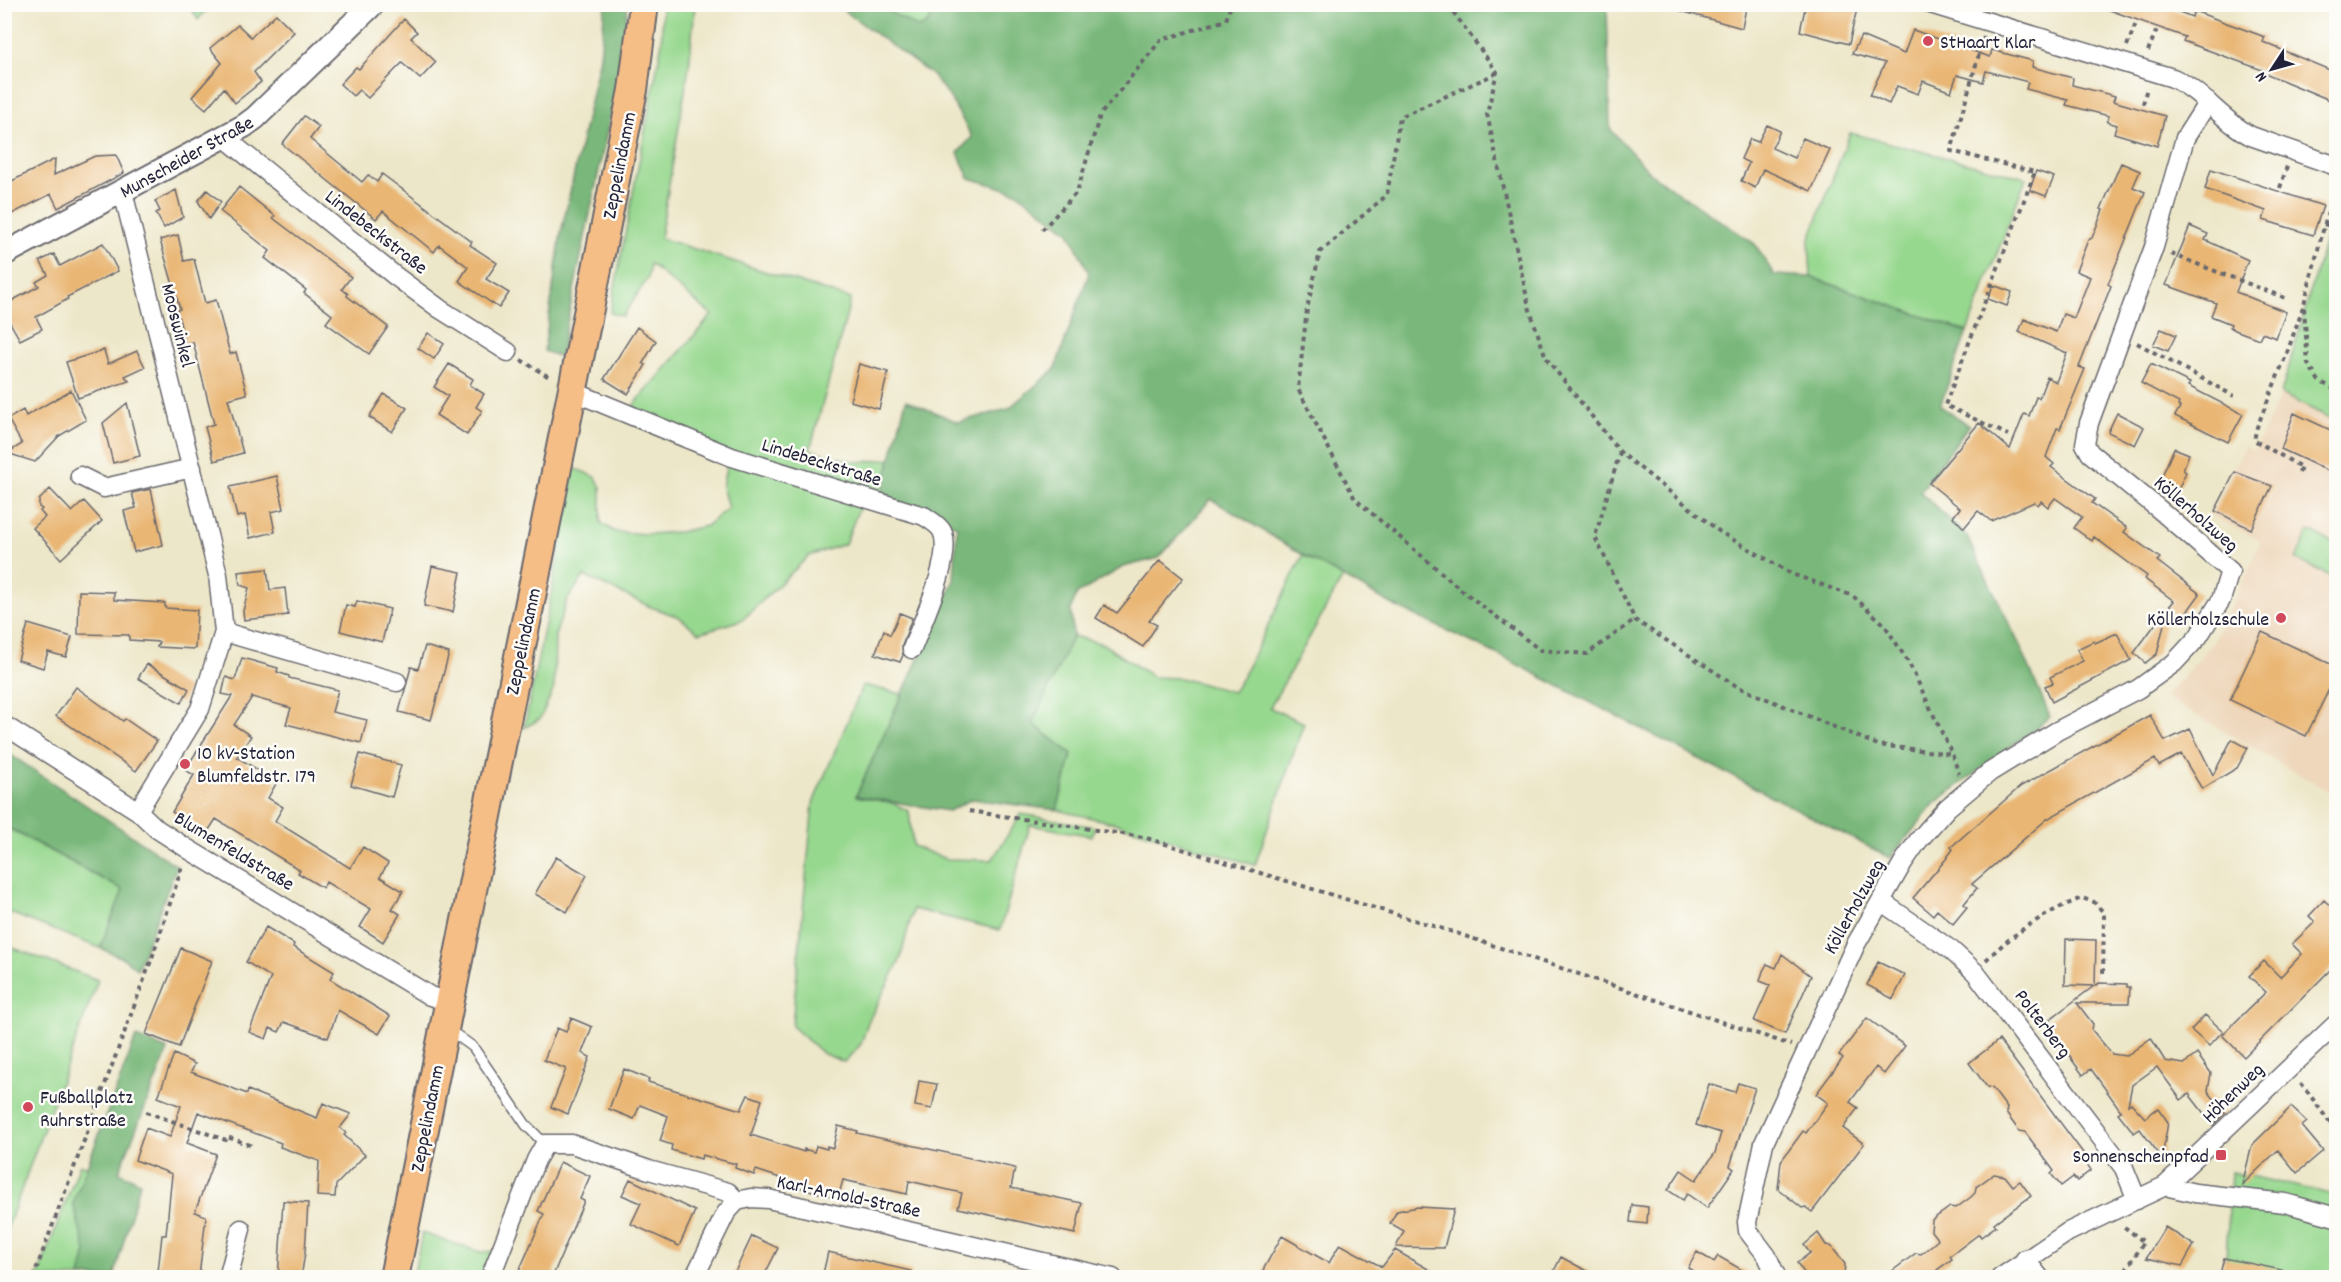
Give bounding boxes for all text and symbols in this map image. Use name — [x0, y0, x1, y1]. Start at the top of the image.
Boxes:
place label: StHaart Klar — [1940, 30, 2036, 58]
marker: StHaart Klar — [1921, 34, 1935, 48]
north arrow — [2242, 39, 2302, 99]
text: N — [2250, 66, 2274, 86]
street label: Munscheider Straße — [115, 110, 260, 207]
street label: Zeppelindamm — [597, 110, 645, 222]
street label: Lindebeckstraße — [318, 184, 433, 283]
street label: Mooswinkel — [152, 281, 200, 371]
street label: Lindebeckstraße — [758, 432, 885, 495]
street label: Köllerholzweg — [2146, 470, 2244, 560]
street label: Zeppelindamm — [500, 586, 550, 698]
place label: Köllerholzschule — [2147, 607, 2269, 635]
marker: Köllerholzschule — [2274, 611, 2288, 625]
place label: 10 kV-Station Blumfeldstr. 179 — [197, 741, 316, 792]
marker: 10 kV-Station Blumfeldstr. 179 — [178, 757, 192, 771]
street label: Blumenfeldstraße — [168, 806, 299, 900]
street label: Köllerholzweg — [1818, 855, 1893, 960]
street label: Polterberg — [2006, 984, 2077, 1065]
street label: Höhenweg — [2197, 1057, 2271, 1131]
street label: Zeppelindamm — [405, 1063, 453, 1175]
place label: Fußballplatz Ruhrstraße — [40, 1085, 133, 1136]
marker: Fußballplatz Ruhrstraße — [21, 1100, 35, 1114]
place label: Sonnenscheinpfad — [2072, 1144, 2209, 1172]
marker: Sonnenscheinpfad — [2214, 1148, 2228, 1162]
street label: Karl-Arnold-Straße — [774, 1169, 923, 1227]

